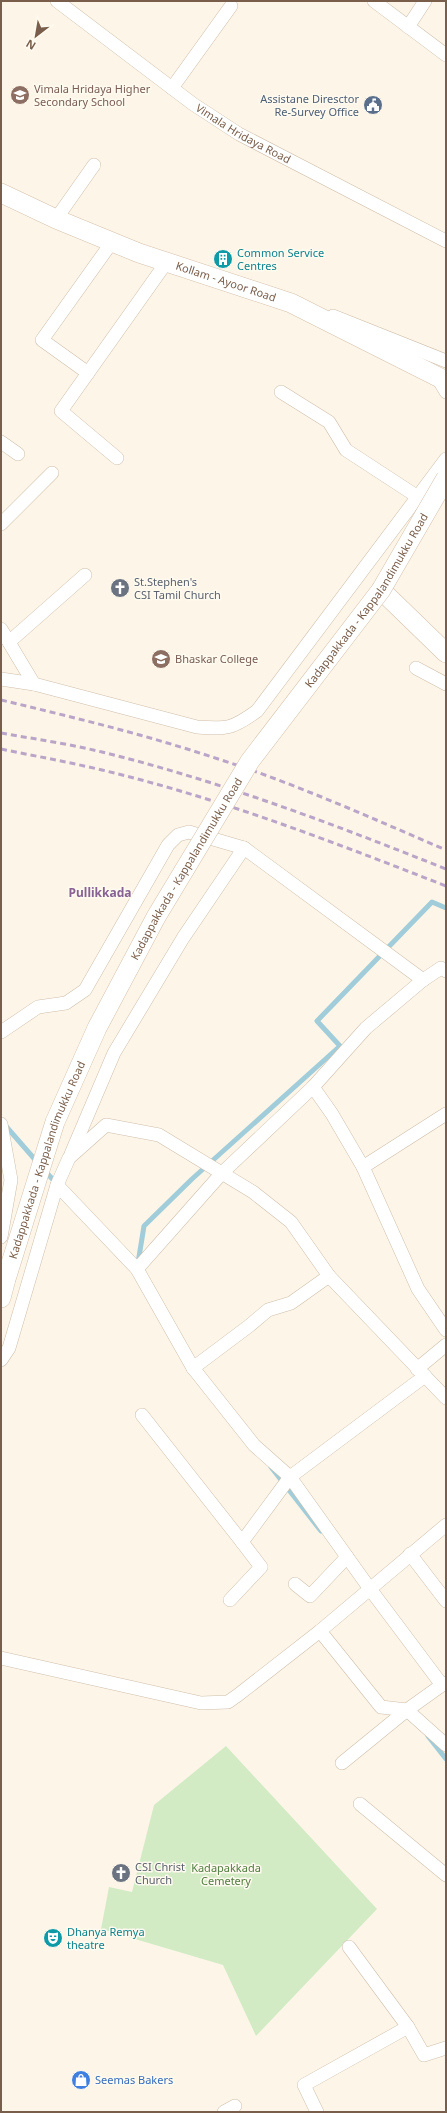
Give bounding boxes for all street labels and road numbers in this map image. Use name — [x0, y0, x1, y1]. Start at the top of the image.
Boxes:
street label: Vimala Hridaya Road — [193, 100, 293, 166]
street label: Kollam - Ayoor Road — [174, 258, 278, 305]
street label: Kadappakkada - Kappalandimukku Road — [301, 510, 431, 690]
street label: Kadappakkada - Kappalandimukku Road — [127, 775, 245, 962]
street label: Kadappakkada - Kappalandimukku Road — [5, 1058, 88, 1261]

